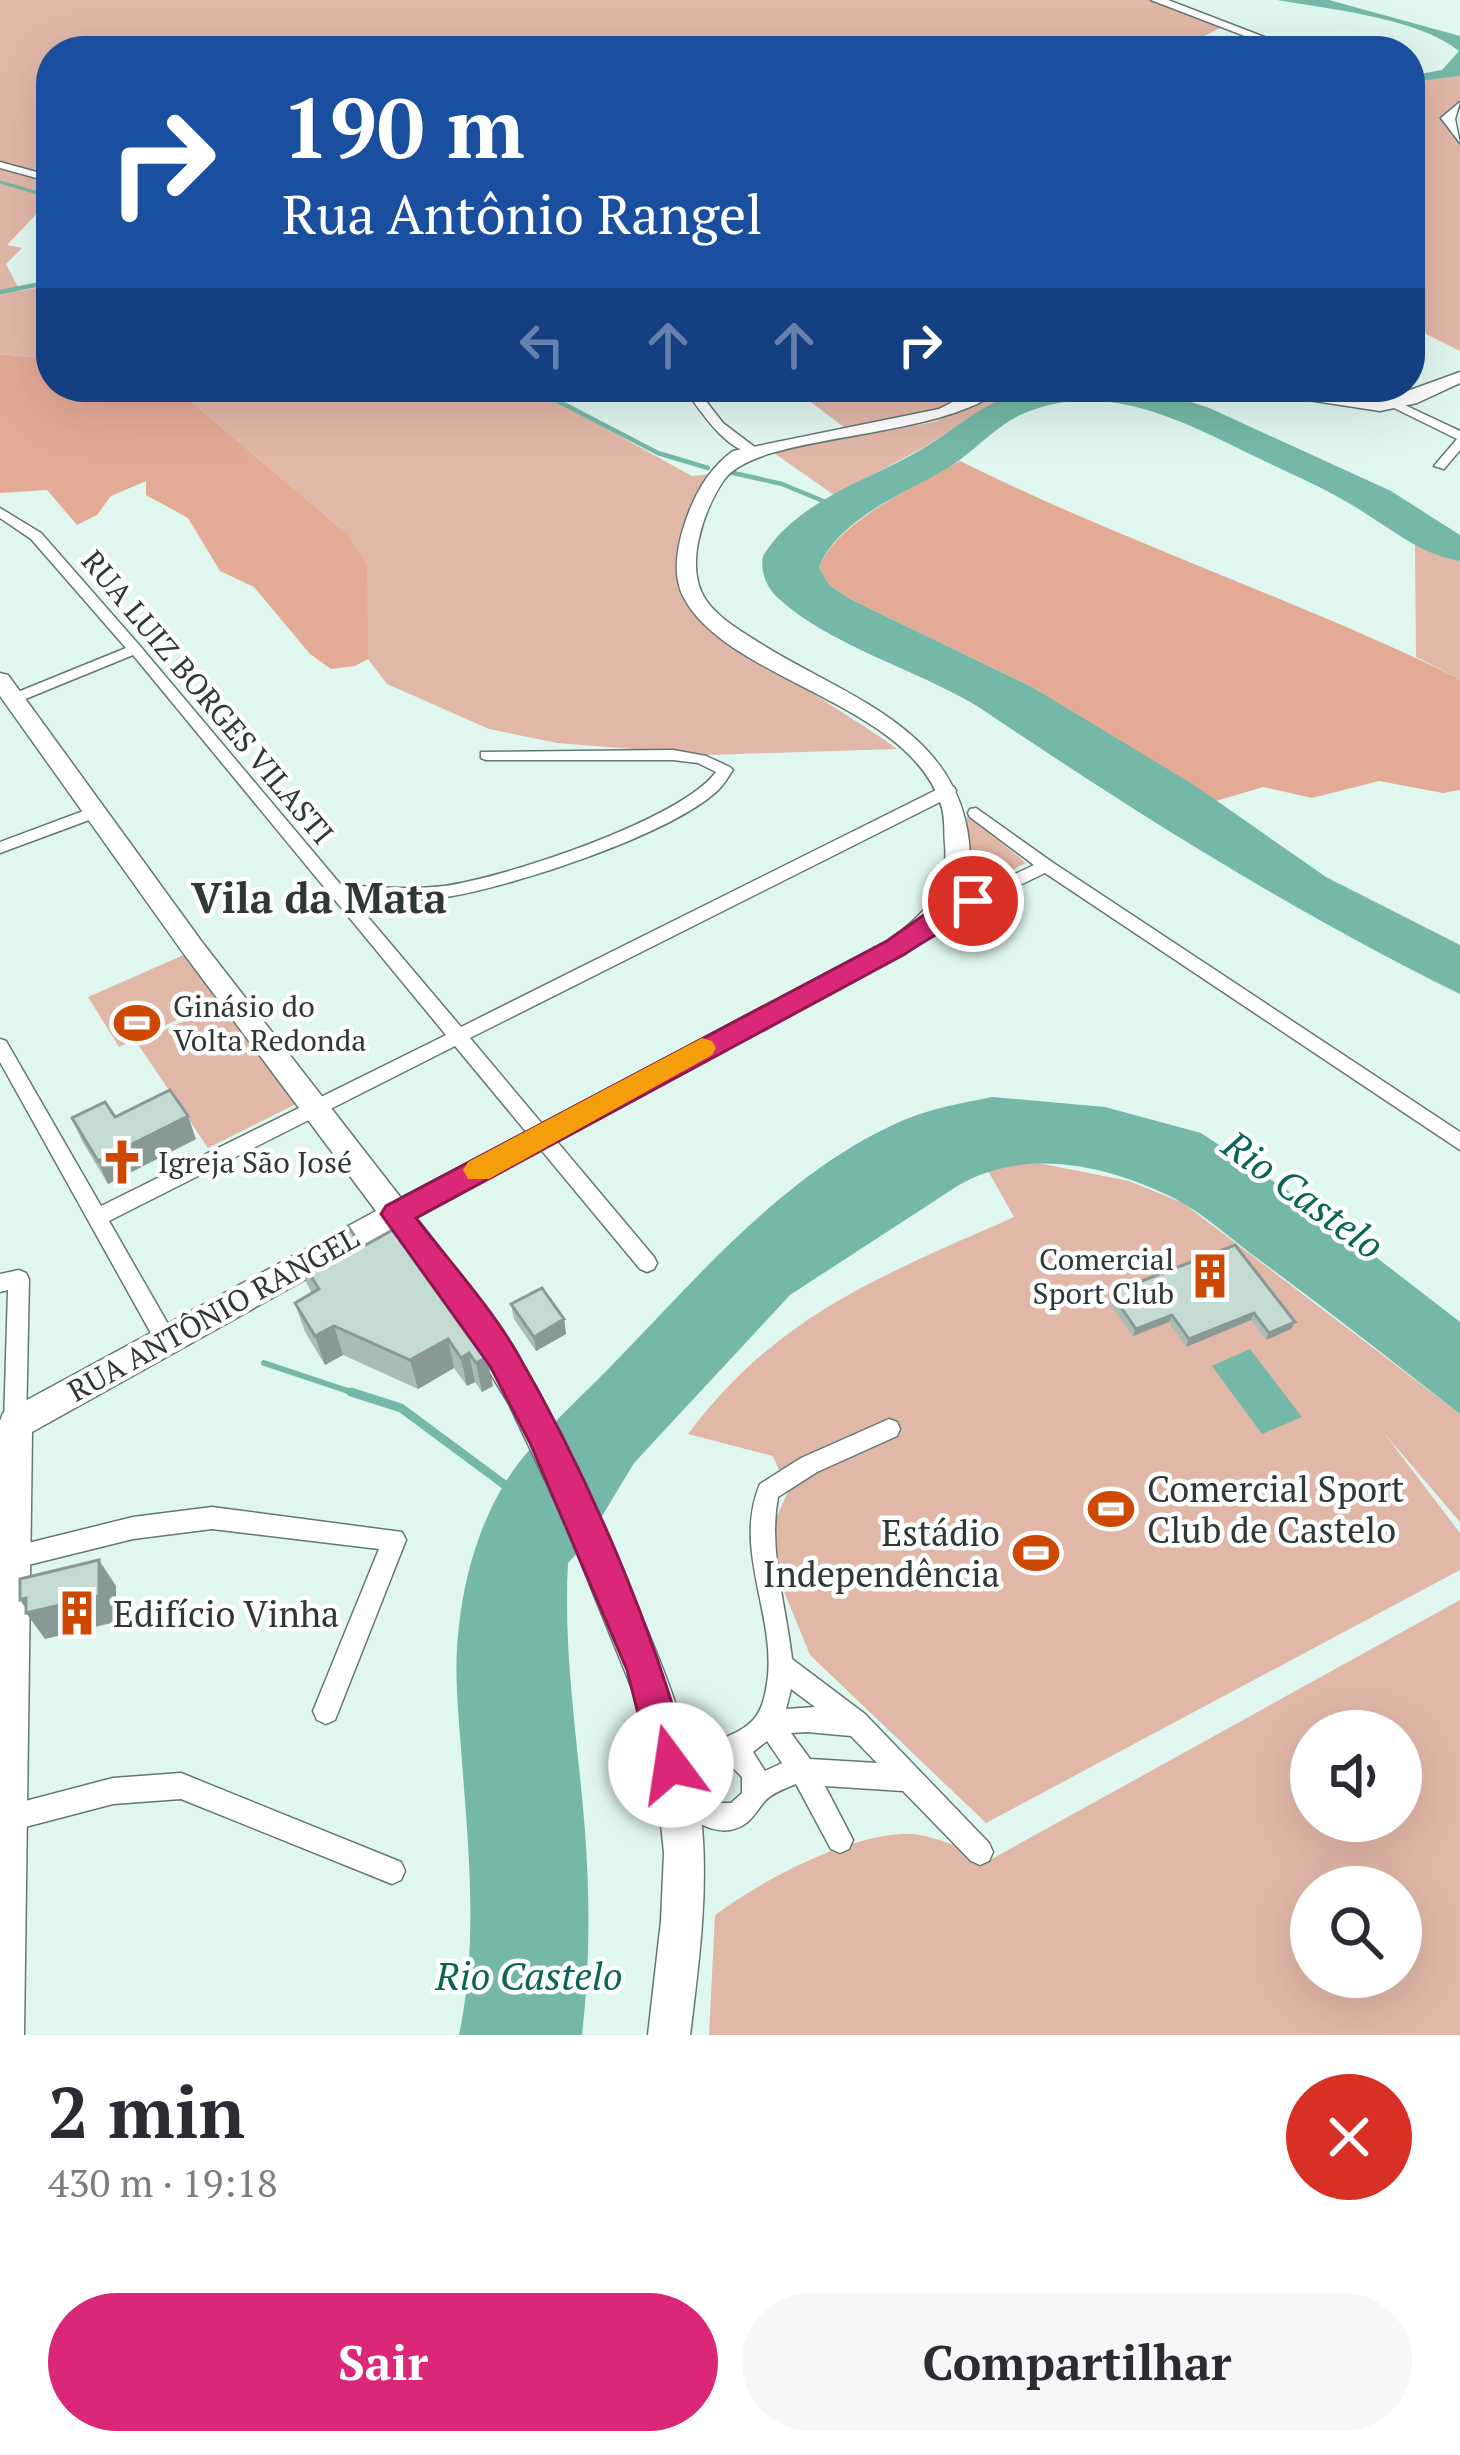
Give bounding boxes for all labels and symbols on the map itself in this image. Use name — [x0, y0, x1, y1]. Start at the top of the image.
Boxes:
street label: RUA LUIZ BORGES VILASTI — [73, 542, 343, 852]
pin — [922, 850, 1024, 952]
district label: Vila da Mata — [191, 869, 447, 925]
place label: Ginásio do Volta Redonda — [173, 986, 366, 1060]
sports icon: Ginásio do Volta Redonda — [112, 998, 162, 1048]
water label: Rio Castelo — [1212, 1117, 1395, 1270]
church icon: Igreja São José — [97, 1137, 147, 1187]
place label: Igreja São José — [158, 1142, 352, 1182]
street label: RUA ANTÔNIO RANGEL — [60, 1217, 366, 1411]
place label: Comercial Sport Club — [1032, 1239, 1174, 1313]
building icon: Comercial Sport Club — [1185, 1251, 1235, 1301]
place label: Comercial Sport Club de Castelo — [1147, 1465, 1404, 1553]
sports icon: Comercial Sport Club de Castelo — [1086, 1484, 1136, 1534]
place label: Estádio Independência — [763, 1509, 1000, 1597]
sports icon: Estádio Independência — [1011, 1528, 1061, 1578]
building icon: Edifício Vinha — [52, 1588, 102, 1638]
place label: Edifício Vinha — [113, 1590, 339, 1637]
position arrow — [608, 1702, 734, 1828]
water label: Rio Castelo — [434, 1949, 623, 2001]

